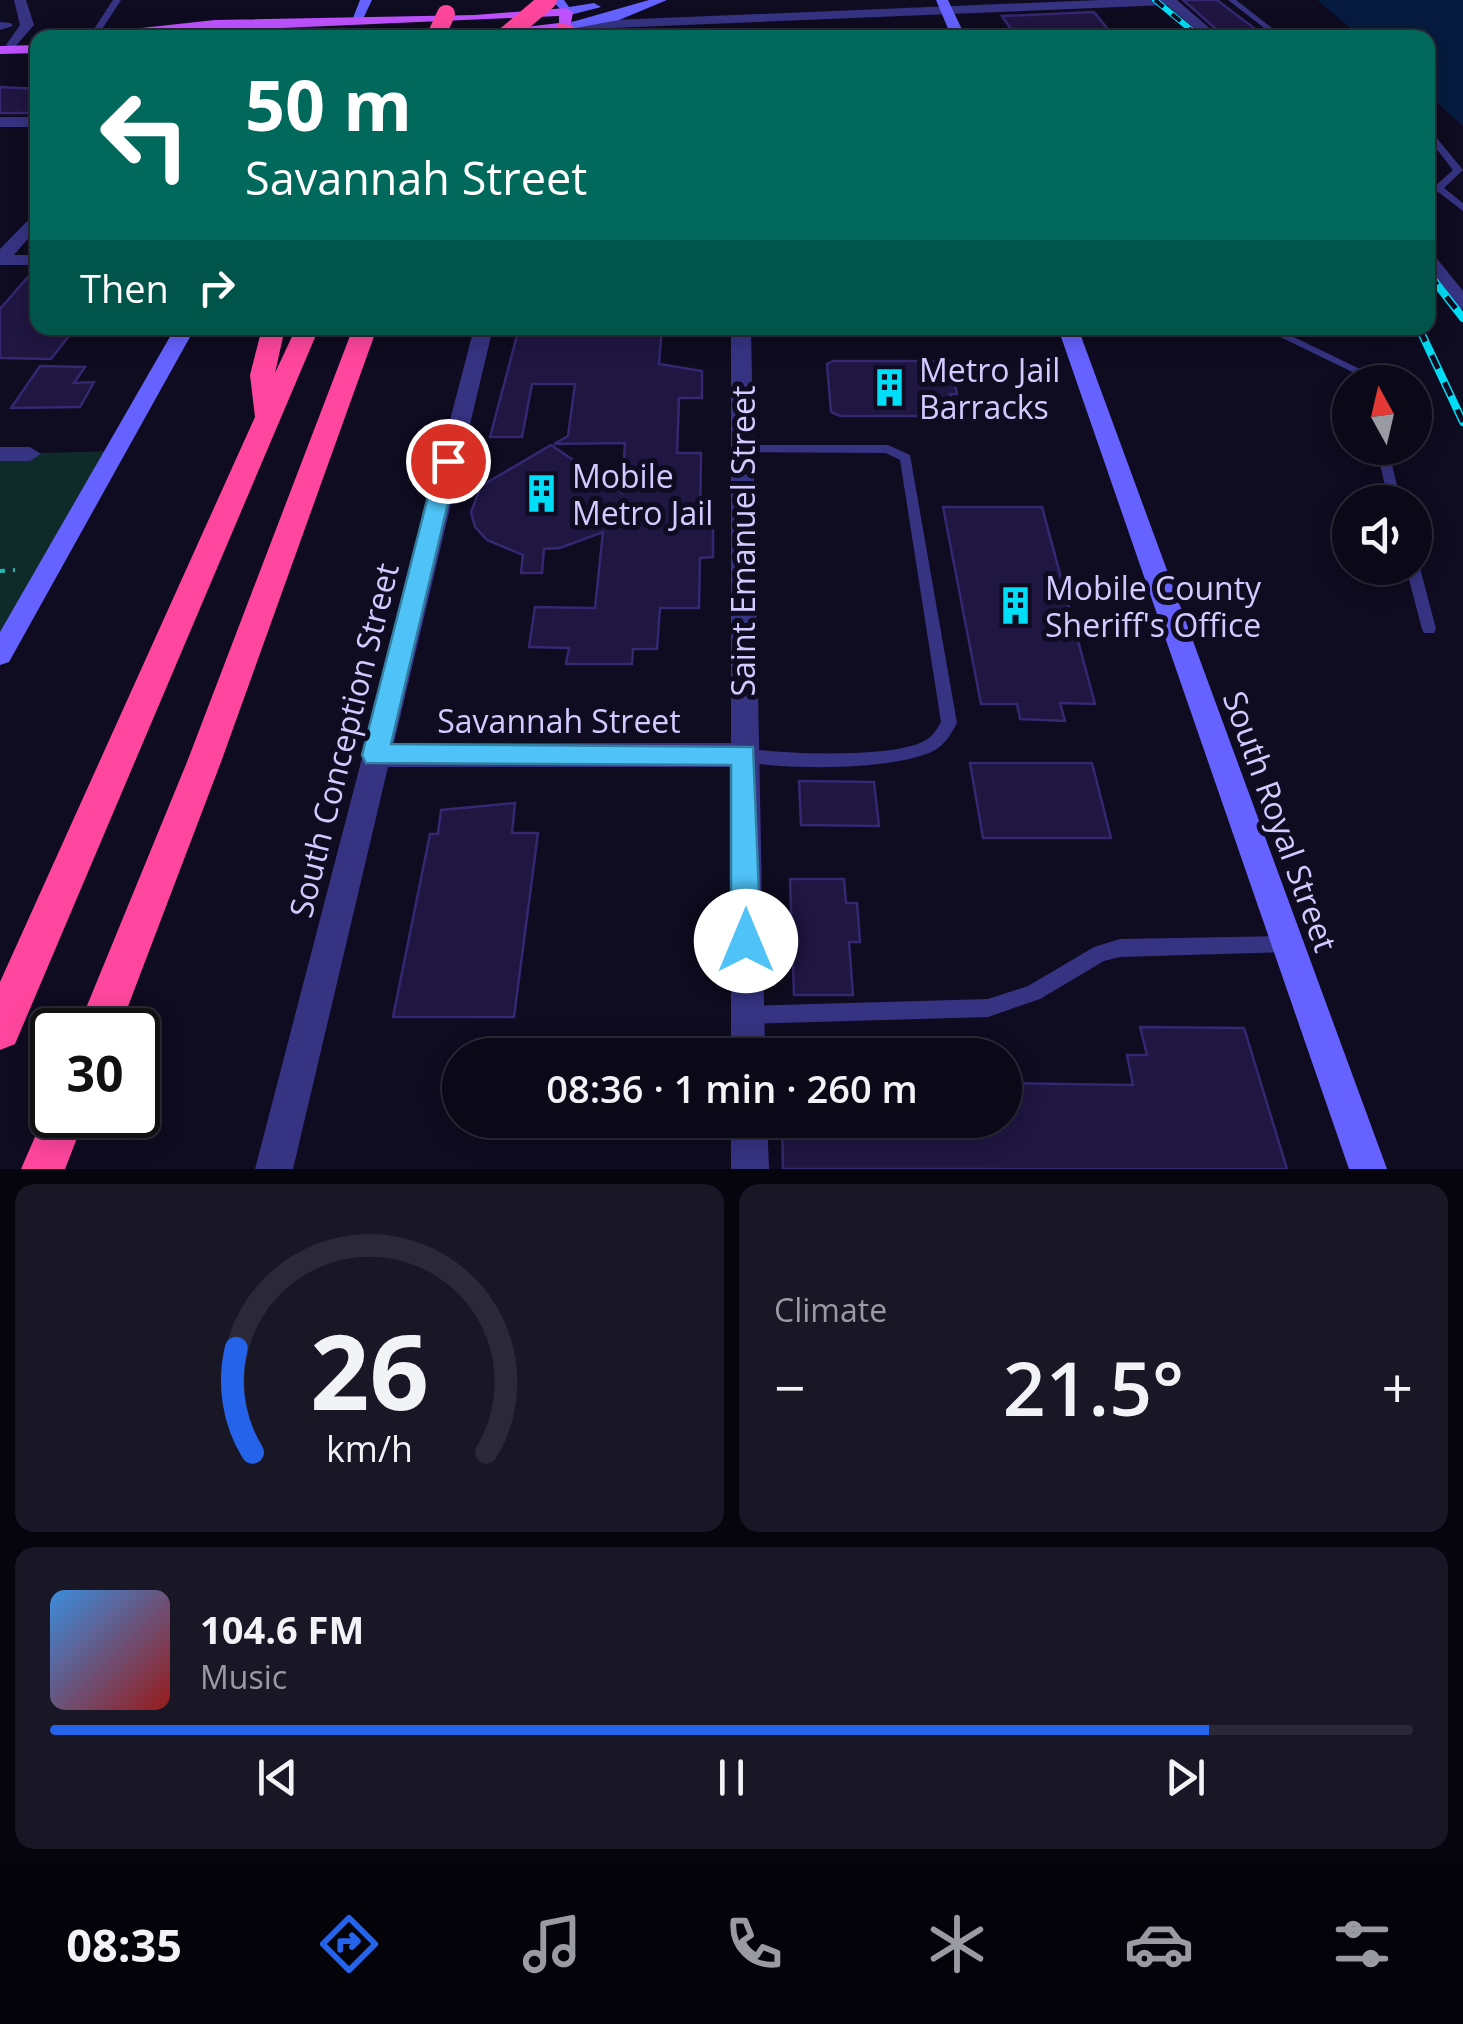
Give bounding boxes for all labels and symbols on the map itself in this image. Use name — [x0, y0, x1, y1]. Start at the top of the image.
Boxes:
place label: Metro Jail Barracks — [919, 348, 1060, 428]
north arrow — [1332, 365, 1432, 465]
building icon: Metro Jail Barracks — [868, 366, 910, 408]
street label: Saint Emanuel Street — [721, 386, 764, 696]
pin — [406, 419, 491, 504]
place label: Mobile Metro Jail — [572, 454, 713, 534]
building icon: Mobile Metro Jail — [521, 472, 563, 514]
street label: South Conception Street — [278, 558, 408, 922]
place label: Mobile County Sheriff's Office — [1045, 566, 1262, 646]
building icon: Mobile County Sheriff's Office — [994, 584, 1036, 626]
street label: South Royal Street — [1214, 685, 1348, 957]
street label: Savannah Street — [437, 699, 681, 742]
position arrow — [694, 889, 798, 993]
speed limit sign: 30 — [30, 1008, 160, 1138]

